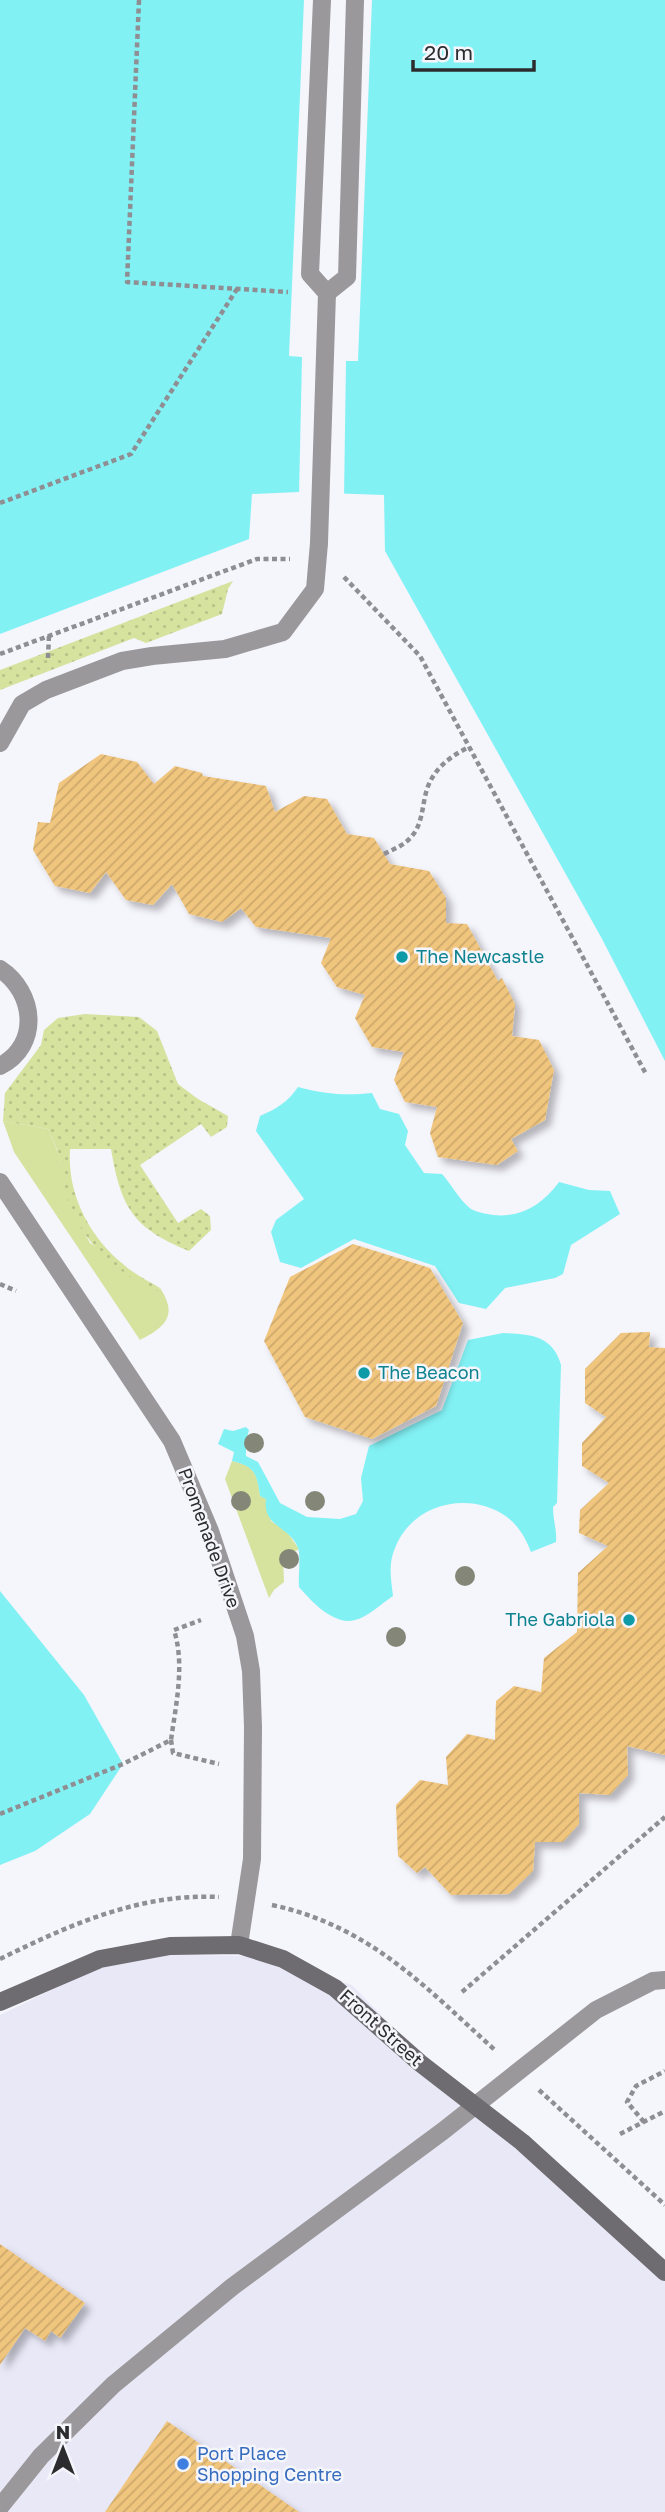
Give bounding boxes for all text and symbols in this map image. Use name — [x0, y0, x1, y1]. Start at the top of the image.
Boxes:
scale bar — [413, 28, 534, 72]
text: 20 m — [424, 39, 473, 65]
place label: The Newcastle — [416, 945, 544, 967]
marker: The Newcastle — [394, 949, 410, 965]
place label: The Beacon — [378, 1361, 480, 1383]
marker: The Beacon — [356, 1365, 372, 1381]
street label: Promenade Drive — [174, 1465, 246, 1611]
place label: The Gabriola — [505, 1608, 615, 1630]
marker: The Gabriola — [621, 1612, 637, 1628]
street label: Front Street — [336, 1984, 428, 2070]
north arrow — [28, 2414, 98, 2484]
text: N — [56, 2420, 70, 2443]
place label: Port Place Shopping Centre — [197, 2442, 342, 2485]
marker: Port Place Shopping Centre — [175, 2456, 191, 2472]

